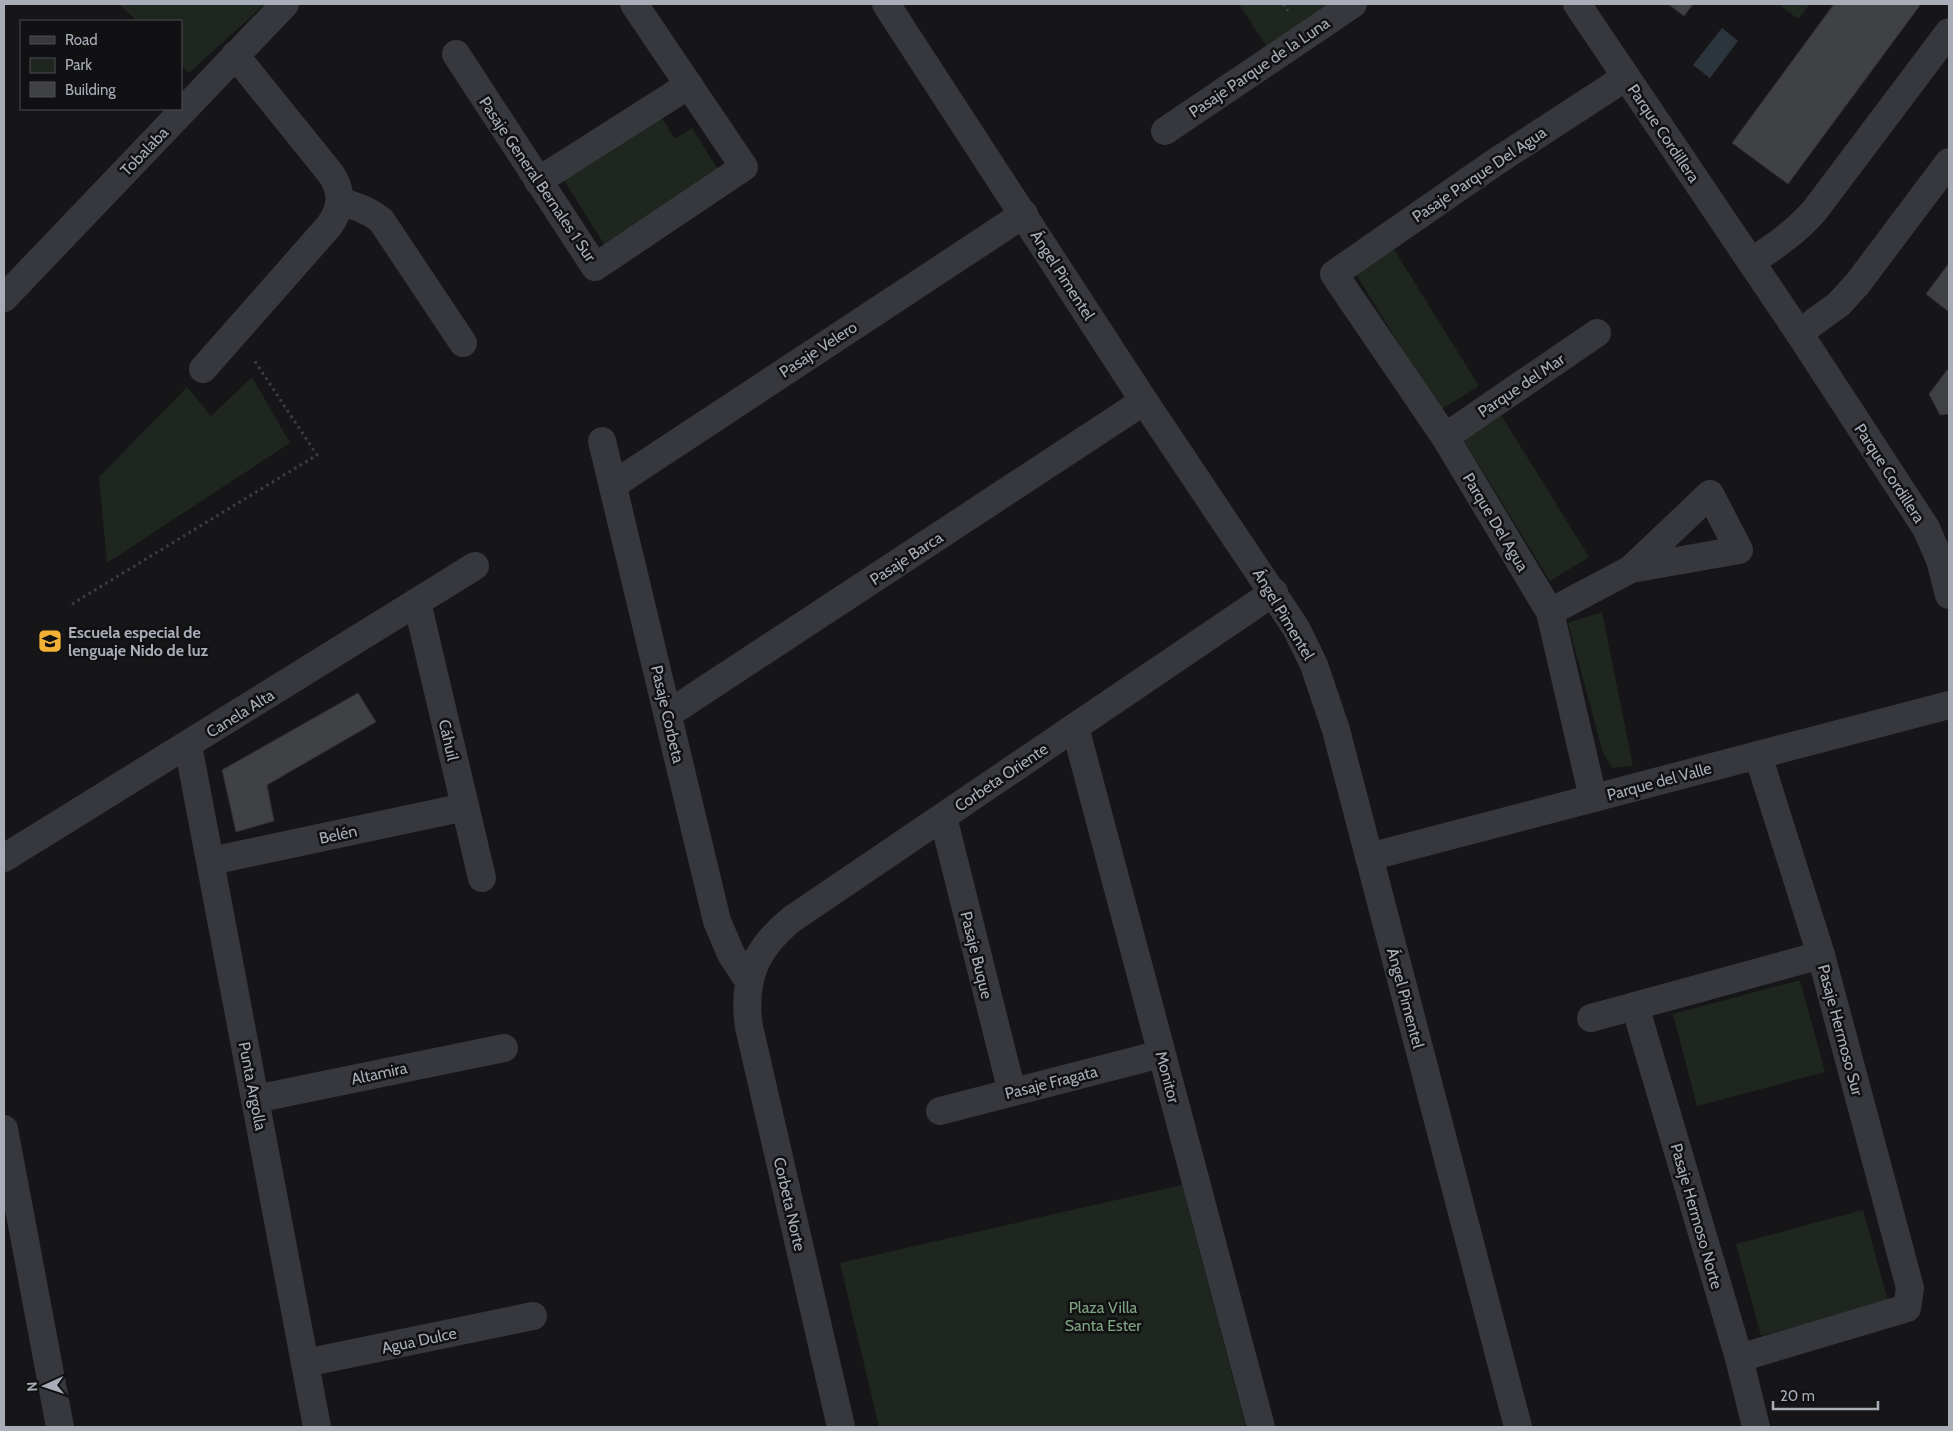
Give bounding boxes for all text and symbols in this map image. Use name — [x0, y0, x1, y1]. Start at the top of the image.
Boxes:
street label: Pasaje Parque de la Luna — [1185, 13, 1333, 122]
legend — [20, 20, 182, 110]
text: Road — [65, 31, 98, 49]
text: Park — [65, 56, 92, 74]
text: Building — [65, 81, 116, 99]
street label: Parque Cordillera — [1624, 81, 1704, 186]
street label: Pasaje General Bernales 1 Sur — [475, 93, 601, 266]
street label: Pasaje Parque Del Agua — [1409, 122, 1550, 226]
street label: Tobalaba — [116, 123, 172, 180]
street label: Ángel Pimentel — [1027, 227, 1099, 324]
street label: Pasaje Velero — [776, 317, 861, 382]
street label: Parque del Mar — [1474, 349, 1569, 421]
street label: Parque Cordillera — [1850, 420, 1929, 527]
street label: Parque Del Agua — [1459, 470, 1533, 575]
street label: Pasaje Barca — [866, 528, 947, 589]
street label: Ángel Pimentel — [1249, 565, 1318, 664]
place label: Escuela especial de lenguaje Nido de luz — [68, 623, 208, 660]
school or university icon: Escuela especial de lenguaje Nido de luz — [37, 628, 63, 654]
street label: Pasaje Corbeta — [647, 663, 688, 765]
street label: Canela Alta — [203, 685, 278, 742]
street label: Cáhuil — [435, 718, 463, 763]
street label: Corbeta Oriente — [951, 739, 1052, 816]
street label: Parque del Valle — [1605, 758, 1713, 805]
street label: Belén — [317, 821, 359, 848]
street label: Pasaje Buque — [956, 909, 997, 1001]
street label: Ángel Pimentel — [1383, 946, 1428, 1051]
street label: Pasaje Hermoso Sur — [1814, 962, 1867, 1099]
street label: Punta Argolla — [235, 1040, 270, 1132]
street label: Monitor — [1151, 1049, 1184, 1106]
street label: Altamira — [349, 1058, 409, 1089]
street label: Pasaje Fragata — [1003, 1062, 1100, 1103]
street label: Pasaje Hermoso Norte — [1667, 1141, 1726, 1291]
street label: Corbeta Norte — [769, 1155, 810, 1253]
park label: Plaza Villa Santa Ester — [1065, 1298, 1142, 1335]
street label: Agua Dulce — [380, 1323, 458, 1358]
north arrow — [20, 1361, 70, 1411]
scale bar — [1773, 1378, 1878, 1410]
text: N — [23, 1381, 41, 1392]
text: 20 m — [1780, 1387, 1815, 1405]

